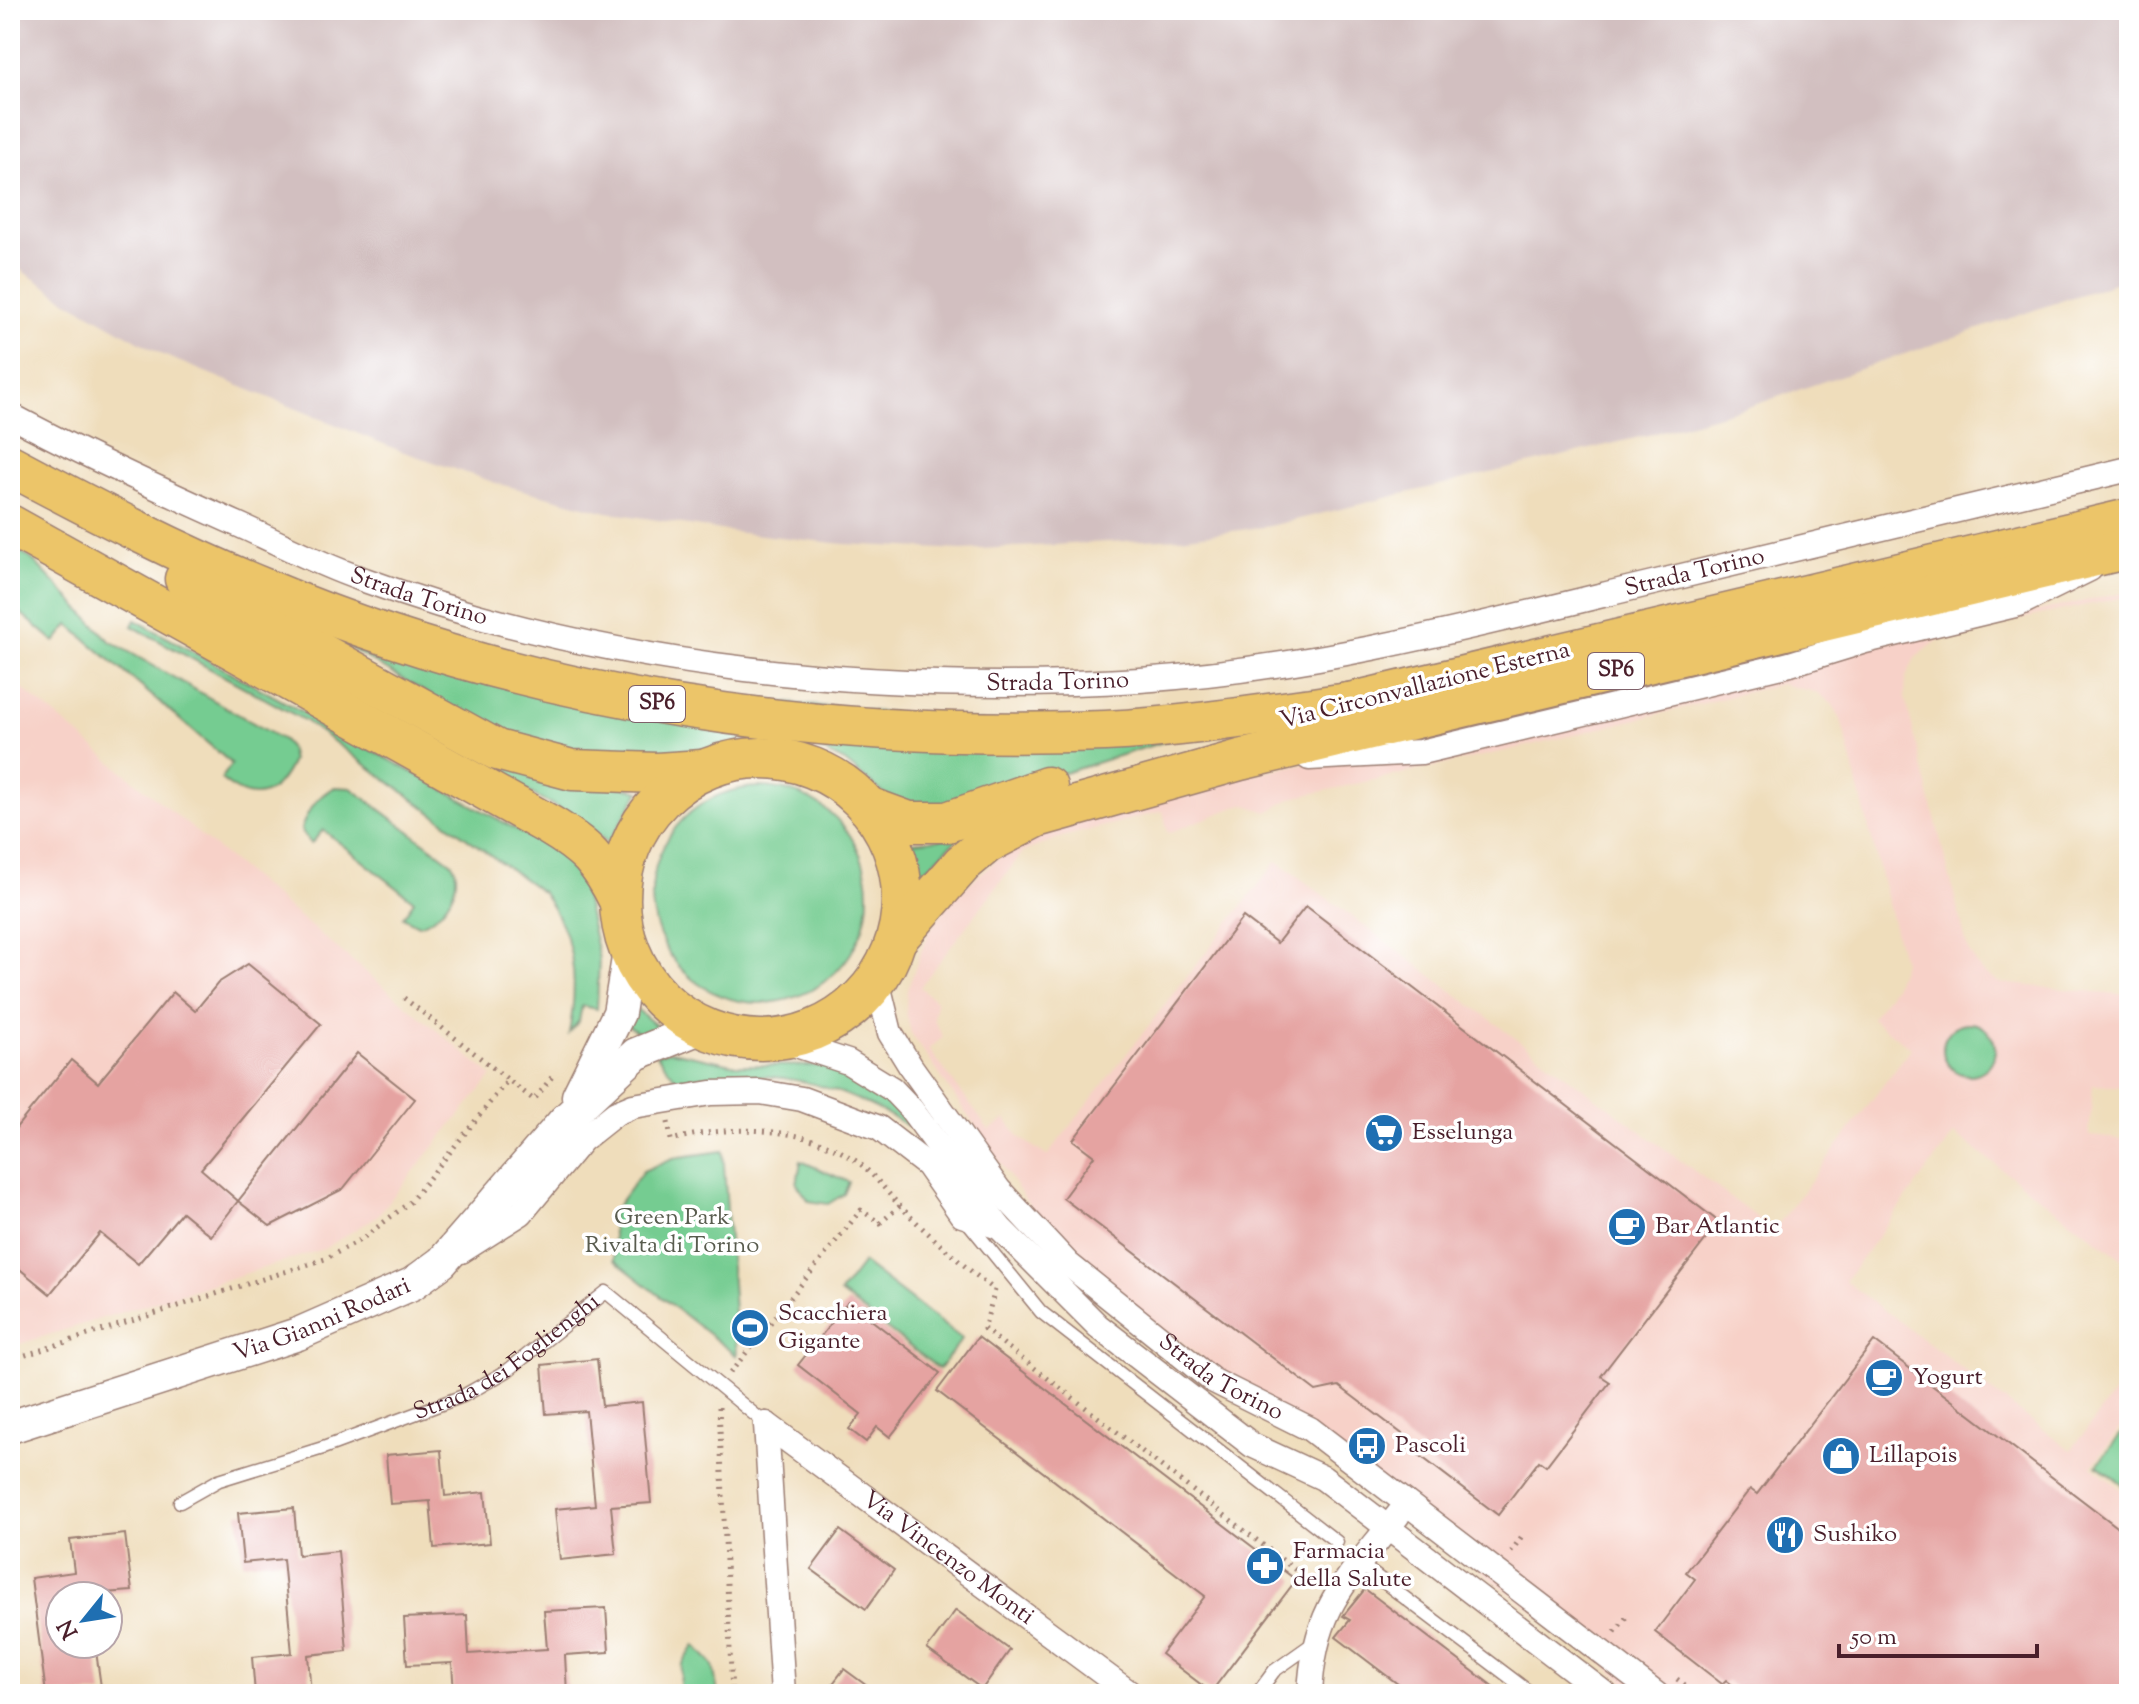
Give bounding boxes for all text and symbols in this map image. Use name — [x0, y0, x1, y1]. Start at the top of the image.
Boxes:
street label: Strada Torino — [1621, 540, 1768, 606]
street label: Strada Torino — [345, 559, 491, 635]
street label: Via Circonvallazione Esterna — [1276, 633, 1574, 739]
road number: SP6 — [1588, 653, 1644, 689]
street label: Strada Torino — [986, 664, 1130, 701]
road number: SP6 — [629, 686, 685, 722]
supermarket icon: Esselunga — [1363, 1112, 1405, 1154]
place label: Esselunga — [1412, 1116, 1513, 1150]
park label: Green Park Rivalta di Torino — [585, 1201, 759, 1263]
cafe icon: Bar Atlantic — [1606, 1206, 1648, 1248]
place label: Bar Atlantic — [1655, 1210, 1780, 1244]
street label: Via Gianni Rodari — [229, 1269, 416, 1371]
street label: Strada dei Foglienghi — [409, 1286, 608, 1430]
place label: Scacchiera Gigante — [778, 1297, 888, 1359]
sports icon: Scacchiera Gigante — [729, 1307, 771, 1349]
street label: Strada Torino — [1150, 1326, 1289, 1430]
cafe icon: Yogurt — [1863, 1357, 1905, 1399]
place label: Yogurt — [1912, 1361, 1983, 1395]
bus stop icon: Pascoli — [1346, 1425, 1388, 1467]
place label: Pascoli — [1395, 1429, 1466, 1463]
shop icon: Lillapois — [1820, 1435, 1862, 1477]
place label: Lillapois — [1869, 1439, 1957, 1473]
street label: Via Vincenzo Monti — [854, 1483, 1041, 1634]
restaurant icon: Sushiko — [1764, 1514, 1806, 1556]
place label: Sushiko — [1813, 1518, 1897, 1552]
place label: Farmacia della Salute — [1293, 1535, 1412, 1597]
pharmacy icon: Farmacia della Salute — [1244, 1545, 1286, 1587]
north arrow — [44, 1580, 124, 1660]
scale bar — [1839, 1608, 2037, 1658]
text: N — [51, 1613, 88, 1644]
text: 50 m — [1849, 1621, 1897, 1655]

